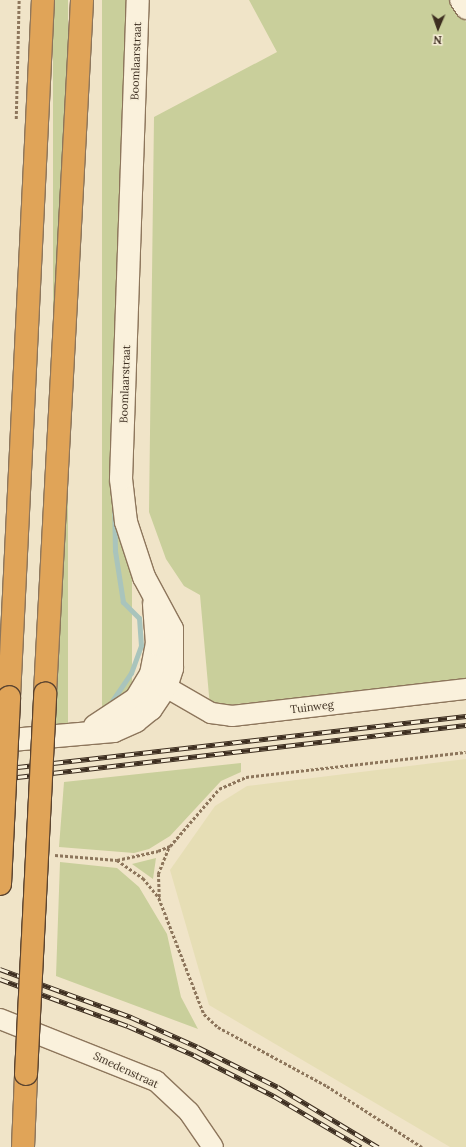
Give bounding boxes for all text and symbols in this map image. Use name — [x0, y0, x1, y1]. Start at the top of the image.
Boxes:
north arrow — [418, 8, 458, 48]
street label: Boomlaarstraat — [128, 22, 144, 100]
text: N — [433, 33, 442, 47]
street label: Boomlaarstraat — [117, 345, 133, 423]
street label: Tuinweg — [289, 698, 335, 716]
street label: Smedenstraat — [91, 1049, 161, 1091]

